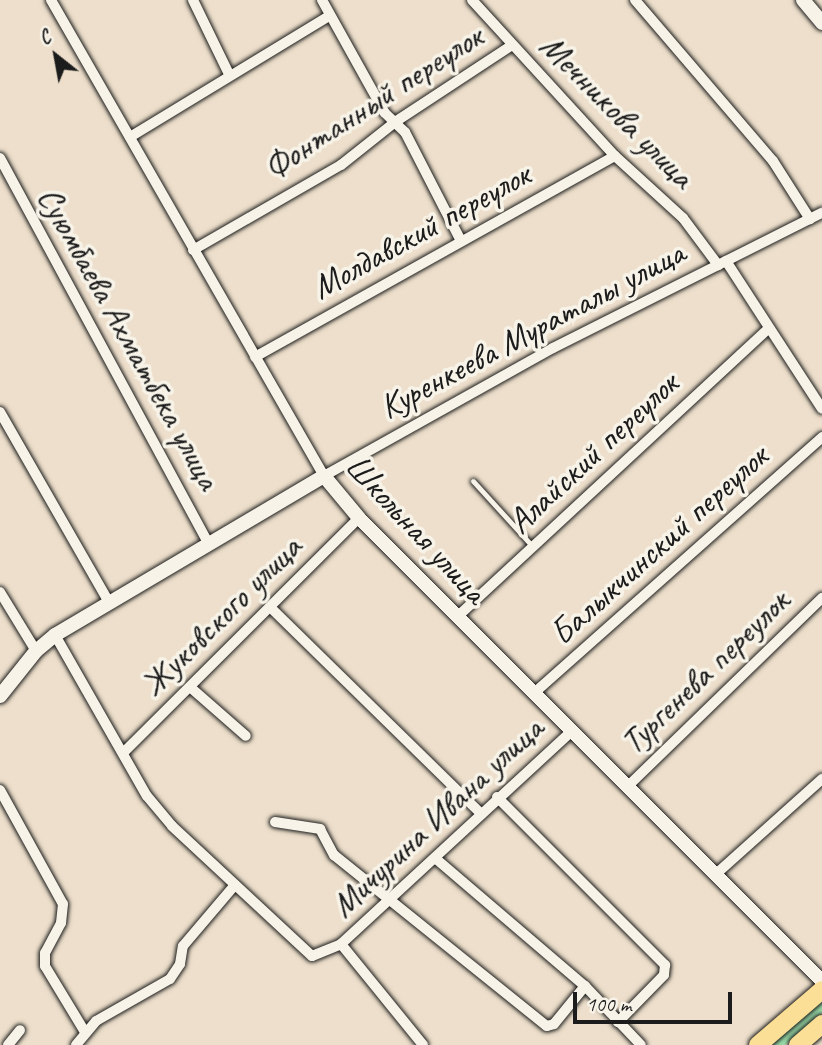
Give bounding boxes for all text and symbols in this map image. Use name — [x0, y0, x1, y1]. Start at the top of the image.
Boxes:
street label: Фонтанный переулок — [256, 16, 490, 188]
north arrow — [21, 21, 91, 91]
street label: Мечникова улица — [530, 24, 704, 198]
text: С — [35, 25, 55, 51]
street label: Молдавский переулок — [305, 154, 537, 308]
street label: Суюмбаева Ахматбека улица — [27, 178, 231, 498]
street label: Куренкеева Мураталы улица — [373, 232, 691, 428]
street label: Алайский переулок — [499, 363, 687, 543]
street label: Балыкчинский переулок — [541, 436, 777, 654]
street label: Школьная улица — [336, 445, 496, 613]
street label: Жуковского улица — [131, 526, 311, 706]
street label: Тургенева переулок — [613, 582, 797, 762]
street label: Мичурина Ивана улица — [322, 708, 552, 926]
scale bar — [577, 978, 736, 1022]
text: 100 m — [586, 991, 631, 1017]

